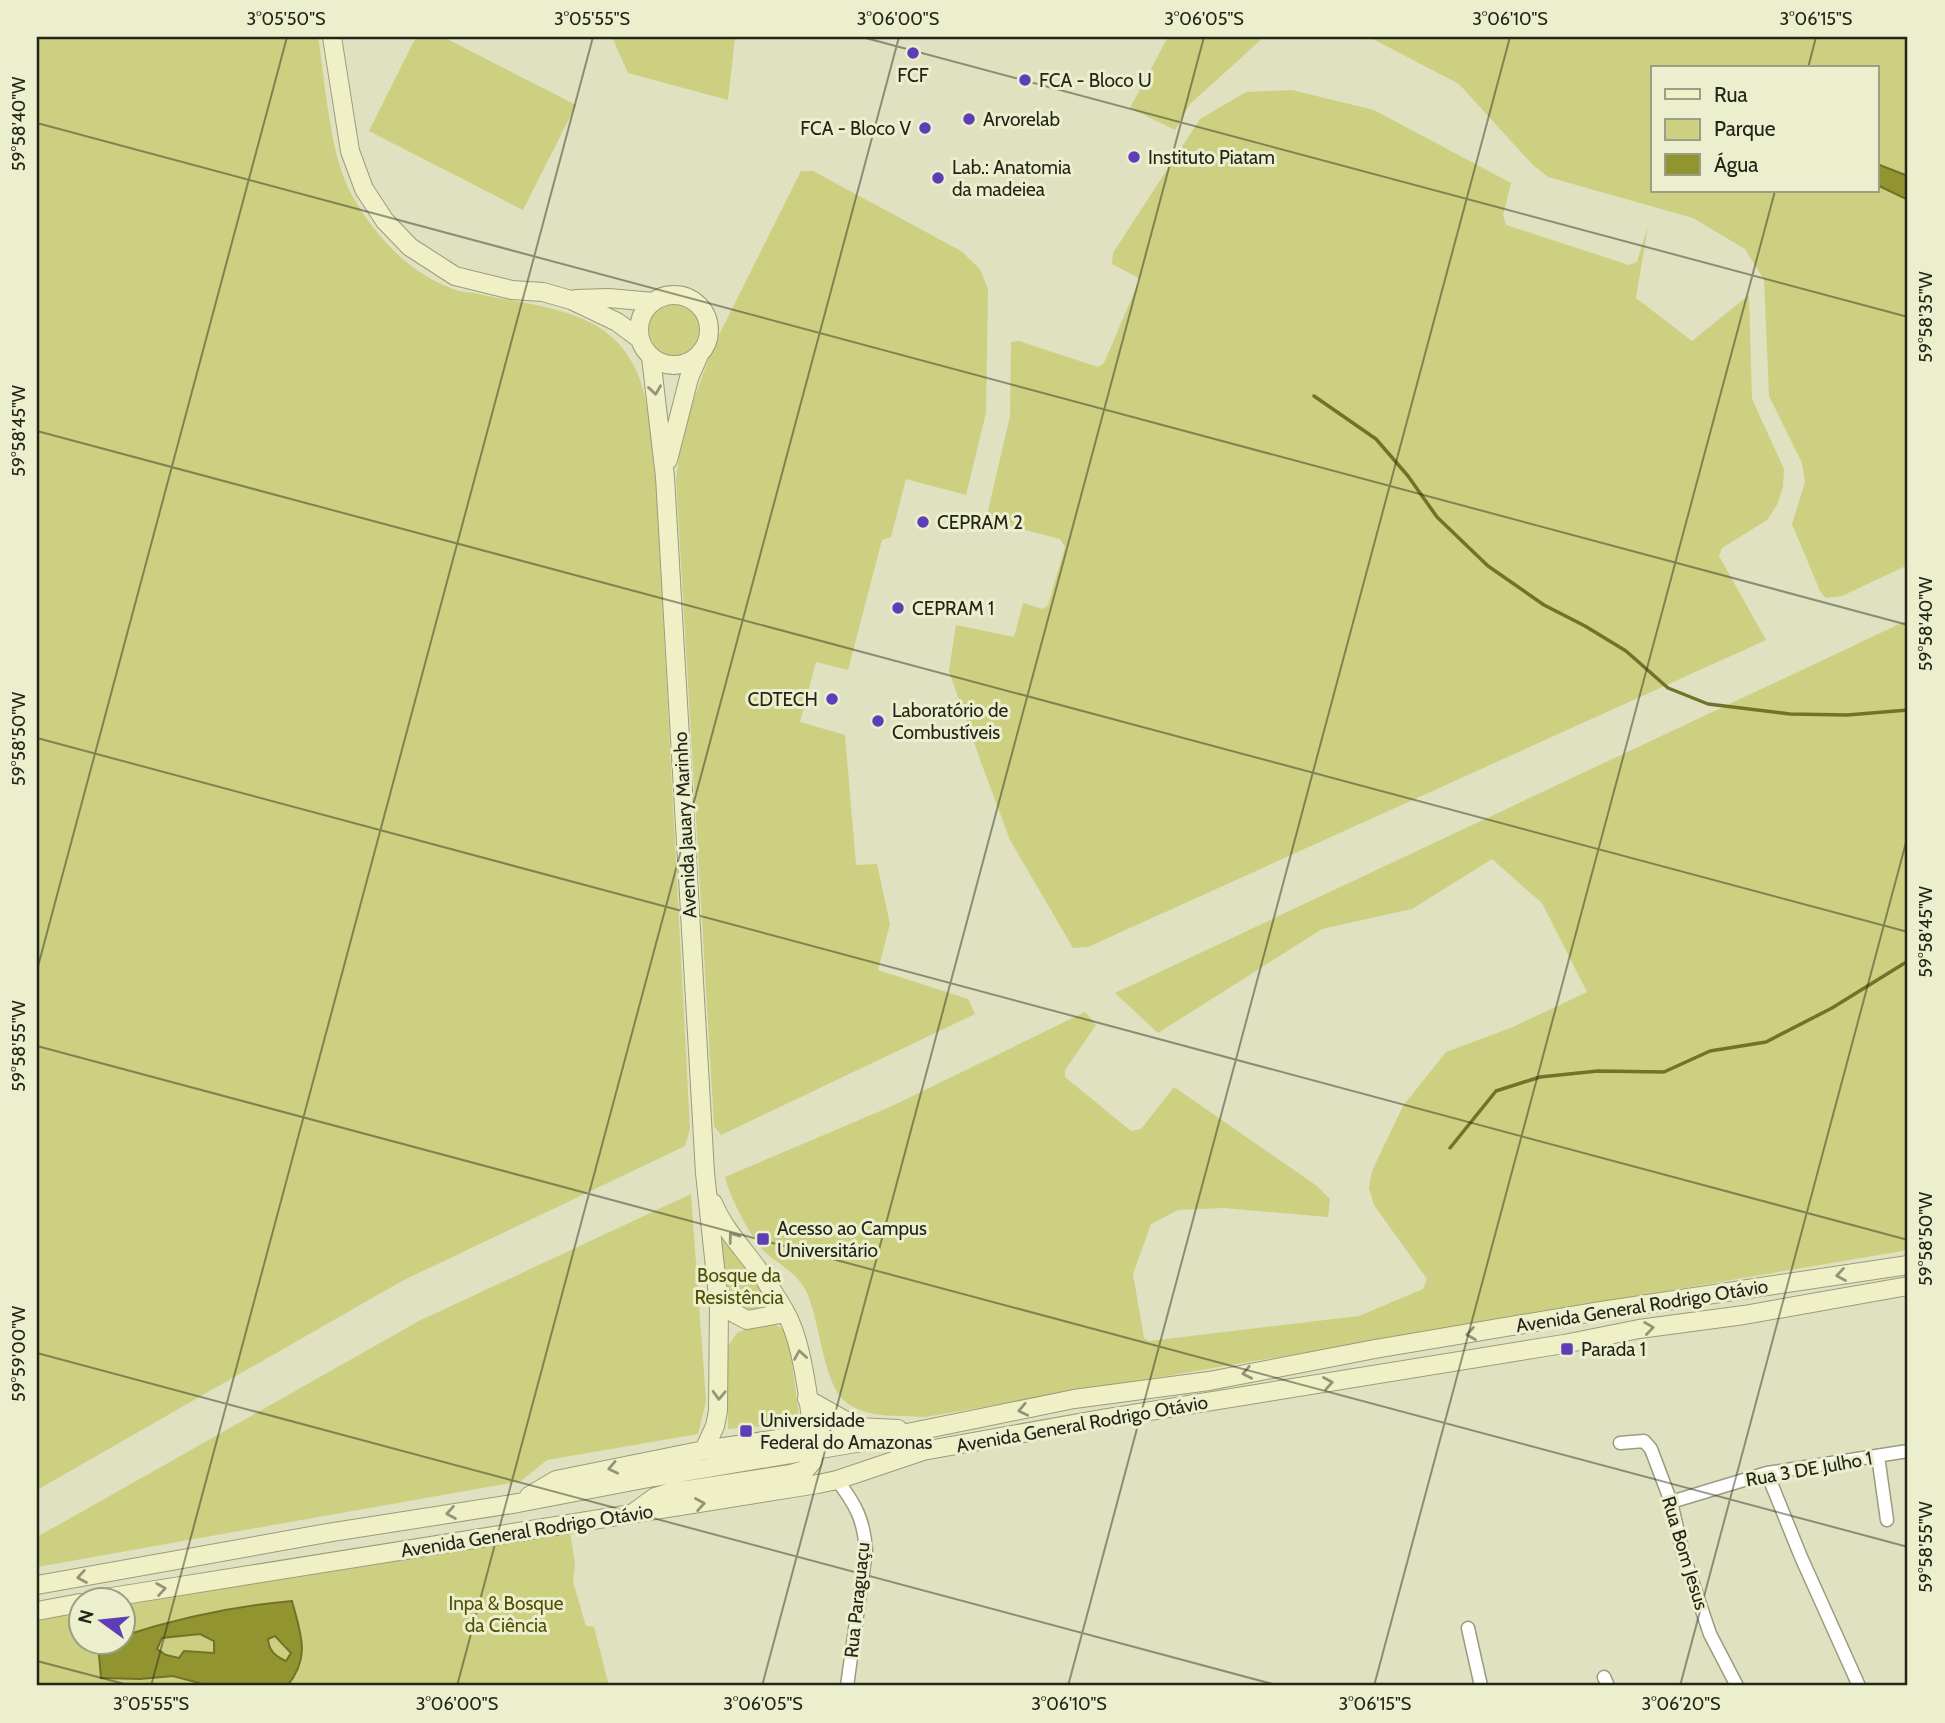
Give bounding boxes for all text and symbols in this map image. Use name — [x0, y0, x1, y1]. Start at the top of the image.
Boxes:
text: 3°05'50"S — [247, 8, 326, 30]
text: 3°05'55"S — [554, 8, 630, 30]
text: 3°06'00"S — [857, 8, 939, 30]
text: 3°06'05"S — [1164, 8, 1244, 30]
text: 3°06'10"S — [1472, 8, 1548, 30]
text: 3°06'15"S — [1780, 8, 1852, 30]
marker: FCF — [905, 45, 921, 61]
place label: FCF — [897, 64, 929, 87]
legend — [1651, 66, 1878, 192]
place label: FCA - Bloco U — [1039, 69, 1152, 92]
marker: FCA - Bloco U — [1017, 72, 1033, 88]
text: 59°58'40"W — [8, 77, 30, 171]
text: Rua — [1714, 82, 1748, 107]
place label: Arvorelab — [983, 108, 1060, 131]
marker: Arvorelab — [961, 111, 977, 127]
text: Parque — [1714, 116, 1776, 141]
place label: FCA - Bloco V — [800, 117, 911, 140]
marker: FCA - Bloco V — [917, 120, 933, 136]
place label: Instituto Piatam — [1148, 146, 1275, 169]
marker: Instituto Piatam — [1126, 149, 1142, 165]
text: Água — [1714, 152, 1758, 177]
place label: Lab.: Anatomia da madeiea — [952, 156, 1071, 201]
marker: Lab.: Anatomia da madeiea — [930, 170, 946, 186]
text: 59°58'35"W — [1915, 271, 1937, 363]
one-way arrow — [647, 384, 662, 395]
text: 59°58'45"W — [8, 385, 30, 477]
place label: CEPRAM 2 — [937, 511, 1023, 534]
marker: CEPRAM 2 — [915, 514, 931, 530]
text: 59°58'40"W — [1915, 577, 1937, 671]
place label: CEPRAM 1 — [912, 597, 994, 620]
marker: CEPRAM 1 — [890, 600, 906, 616]
place label: CDTECH — [747, 688, 818, 711]
marker: CDTECH — [824, 691, 840, 707]
text: 59°58'50"W — [8, 692, 30, 786]
place label: Laboratório de Combustíveis — [892, 699, 1009, 744]
marker: Laboratório de Combustíveis — [870, 713, 886, 729]
street label: Avenida Jauary Marinho — [669, 731, 701, 919]
text: 59°58'45"W — [1915, 886, 1937, 978]
text: 59°58'55"W — [8, 1000, 30, 1092]
text: 59°58'50"W — [1915, 1192, 1937, 1286]
place label: Acesso ao Campus Universitário — [777, 1217, 927, 1262]
marker: Acesso ao Campus Universitário — [755, 1231, 771, 1247]
one-way arrow — [728, 1232, 741, 1245]
park label: Bosque da Resistência — [694, 1264, 784, 1309]
one-way arrow — [1835, 1267, 1847, 1282]
street label: Avenida General Rodrigo Otávio — [1514, 1275, 1770, 1337]
text: 59°59'00"W — [8, 1306, 30, 1402]
one-way arrow — [1643, 1321, 1655, 1336]
one-way arrow — [1465, 1326, 1477, 1341]
place label: Parada 1 — [1581, 1338, 1646, 1361]
marker: Parada 1 — [1559, 1341, 1575, 1357]
one-way arrow — [793, 1349, 808, 1361]
one-way arrow — [1241, 1365, 1253, 1380]
one-way arrow — [1322, 1377, 1334, 1392]
one-way arrow — [711, 1390, 726, 1401]
street label: Avenida General Rodrigo Otávio — [954, 1391, 1210, 1457]
one-way arrow — [1017, 1402, 1029, 1417]
place label: Universidade Federal do Amazonas — [760, 1409, 933, 1454]
marker: Universidade Federal do Amazonas — [738, 1423, 754, 1439]
street label: Rua 3 DE Julho 1 — [1744, 1447, 1874, 1491]
one-way arrow — [607, 1460, 619, 1475]
street label: Rua Bom Jesus — [1657, 1494, 1713, 1613]
one-way arrow — [694, 1497, 706, 1512]
street label: Avenida General Rodrigo Otávio — [399, 1500, 655, 1562]
text: 59°58'55"W — [1915, 1501, 1937, 1593]
one-way arrow — [445, 1505, 457, 1520]
street label: Rua Paraguaçu — [839, 1541, 875, 1659]
one-way arrow — [76, 1569, 88, 1584]
one-way arrow — [155, 1582, 167, 1597]
north arrow — [66, 1586, 136, 1656]
park label: Inpa & Bosque da Ciência — [448, 1592, 564, 1637]
text: N — [73, 1607, 99, 1626]
text: 3°05'55"S — [113, 1693, 189, 1715]
text: 3°06'00"S — [416, 1693, 498, 1715]
text: 3°06'05"S — [723, 1693, 803, 1715]
text: 3°06'10"S — [1031, 1693, 1107, 1715]
text: 3°06'15"S — [1339, 1693, 1411, 1715]
text: 3°06'20"S — [1641, 1693, 1721, 1715]

